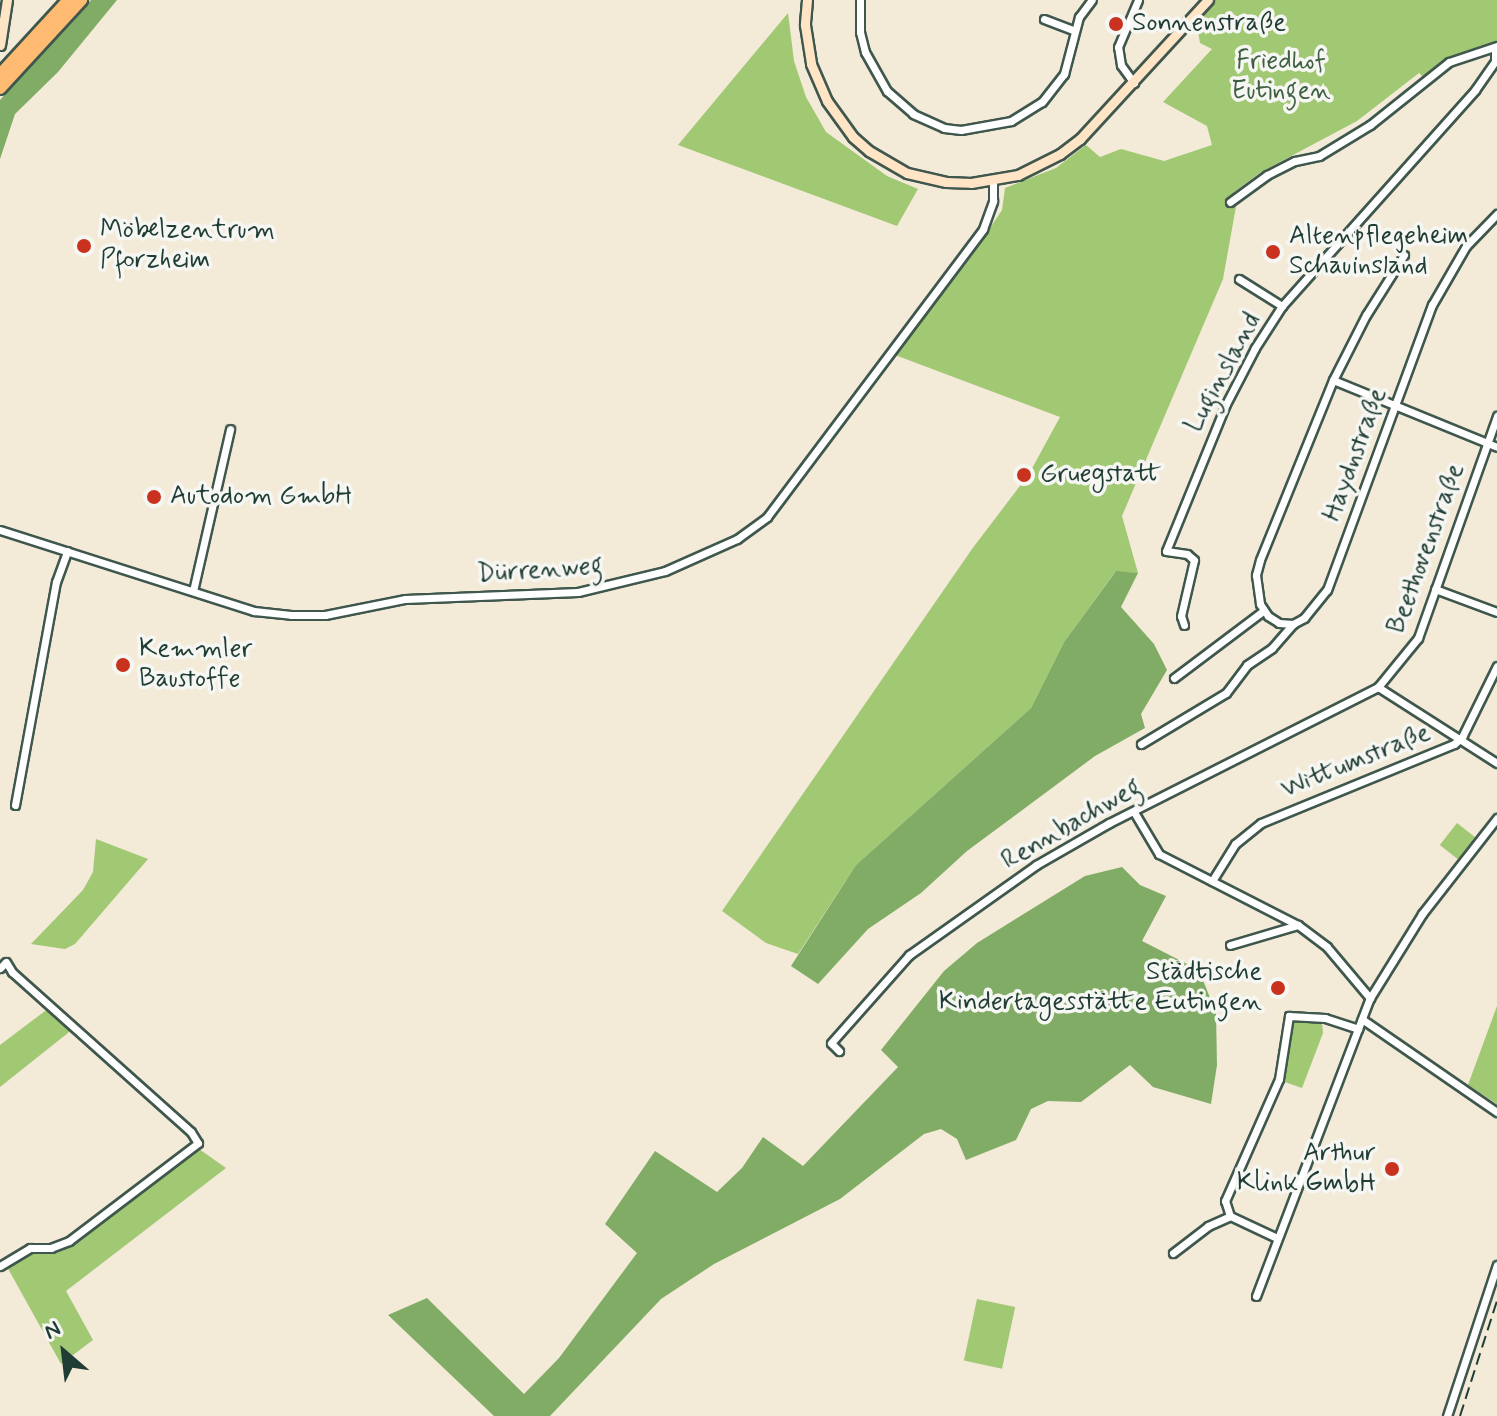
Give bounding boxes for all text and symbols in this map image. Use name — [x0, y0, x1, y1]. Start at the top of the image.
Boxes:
place label: Sonnenstraße — [1132, 8, 1286, 40]
marker: Sonnenstraße — [1107, 15, 1125, 33]
park label: Friedhof Eutingen — [1231, 46, 1331, 108]
place label: Möbelzentrum Pforzheim — [100, 215, 275, 276]
place label: Altenpflegeheim Schauinsland — [1289, 221, 1468, 282]
marker: Möbelzentrum Pforzheim — [75, 237, 93, 255]
marker: Altenpflegeheim Schauinsland — [1264, 243, 1282, 261]
street label: Luginsland — [1179, 308, 1269, 438]
street label: Haydnstraße — [1317, 384, 1395, 526]
place label: Gruegstatt — [1040, 459, 1161, 491]
street label: Beethovenstraße — [1382, 460, 1472, 638]
marker: Gruegstatt — [1015, 466, 1033, 484]
place label: Autodom GmbH — [170, 481, 352, 513]
marker: Autodom GmbH — [145, 488, 163, 506]
street label: Dürrenweg — [476, 551, 604, 591]
place label: Kemmler Baustoffe — [139, 634, 252, 696]
marker: Kemmler Baustoffe — [114, 656, 132, 674]
street label: Wittumstraße — [1277, 718, 1435, 806]
street label: Rennbachweg — [997, 772, 1147, 878]
place label: Städtische Kindertagesstätte Eutingen — [947, 957, 1262, 1018]
marker: Städtische Kindertagesstätte Eutingen — [1269, 979, 1287, 997]
place label: Arthur Klink GmbH — [1235, 1138, 1376, 1200]
marker: Arthur Klink GmbH — [1383, 1160, 1401, 1178]
north arrow — [24, 1312, 104, 1392]
text: N — [40, 1315, 66, 1347]

